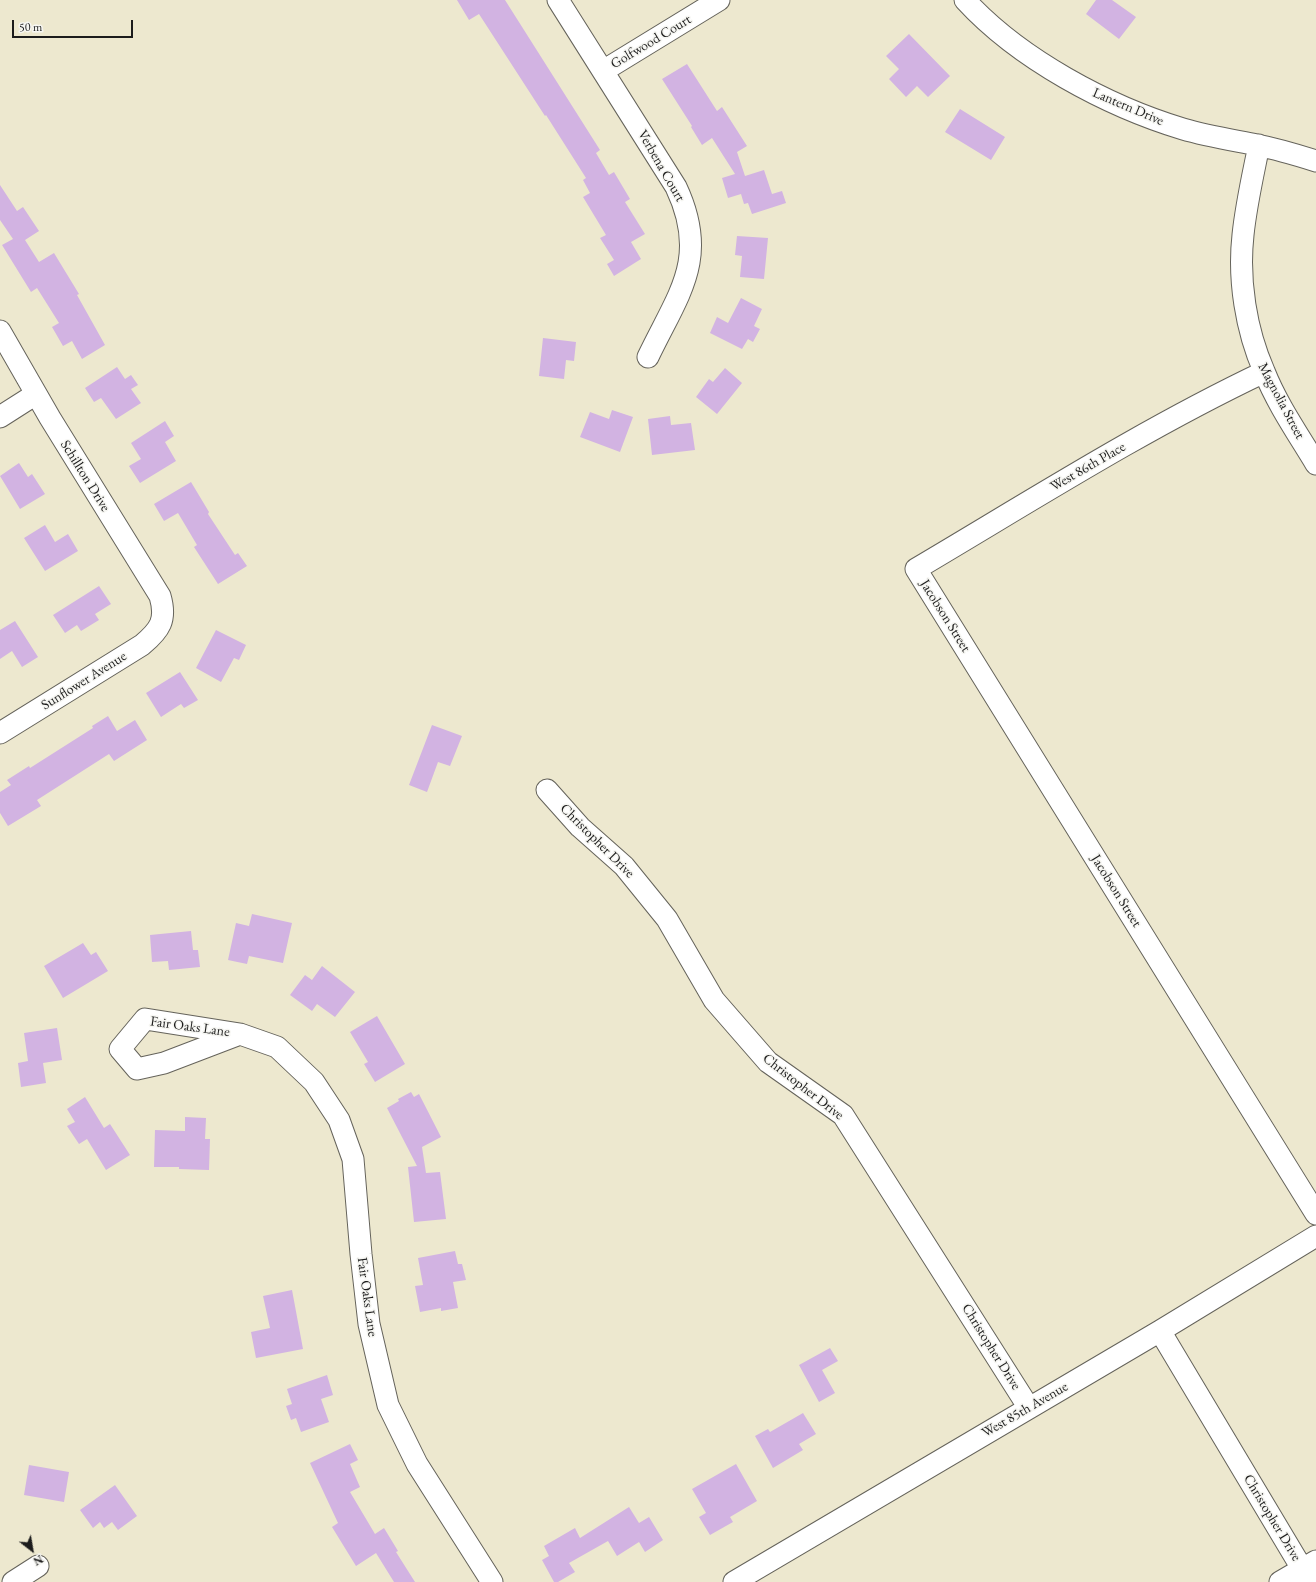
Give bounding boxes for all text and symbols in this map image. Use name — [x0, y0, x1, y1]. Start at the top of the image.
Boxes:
street label: Golfwood Court — [608, 11, 694, 73]
scale bar — [14, 12, 135, 38]
text: 50 m — [19, 19, 42, 35]
street label: Lantern Drive — [1090, 84, 1166, 130]
street label: Verbena Court — [634, 127, 688, 205]
street label: Magnolia Street — [1254, 360, 1308, 442]
street label: Schillton Drive — [56, 437, 114, 515]
street label: West 86th Place — [1047, 439, 1129, 495]
street label: Jacobson Street — [916, 577, 974, 655]
street label: Sunflower Avenue — [38, 648, 130, 714]
street label: Christopher Drive — [556, 800, 638, 882]
street label: Jacobson Street — [1087, 852, 1145, 930]
street label: Fair Oaks Lane — [149, 1013, 231, 1041]
street label: Christopher Drive — [759, 1050, 847, 1124]
street label: Fair Oaks Lane — [353, 1256, 381, 1338]
street label: Christopher Drive — [958, 1301, 1024, 1393]
street label: West 85th Avenue — [979, 1379, 1071, 1441]
street label: Christopher Drive — [1240, 1472, 1304, 1564]
north arrow — [12, 1530, 52, 1570]
text: N — [31, 1552, 46, 1569]

